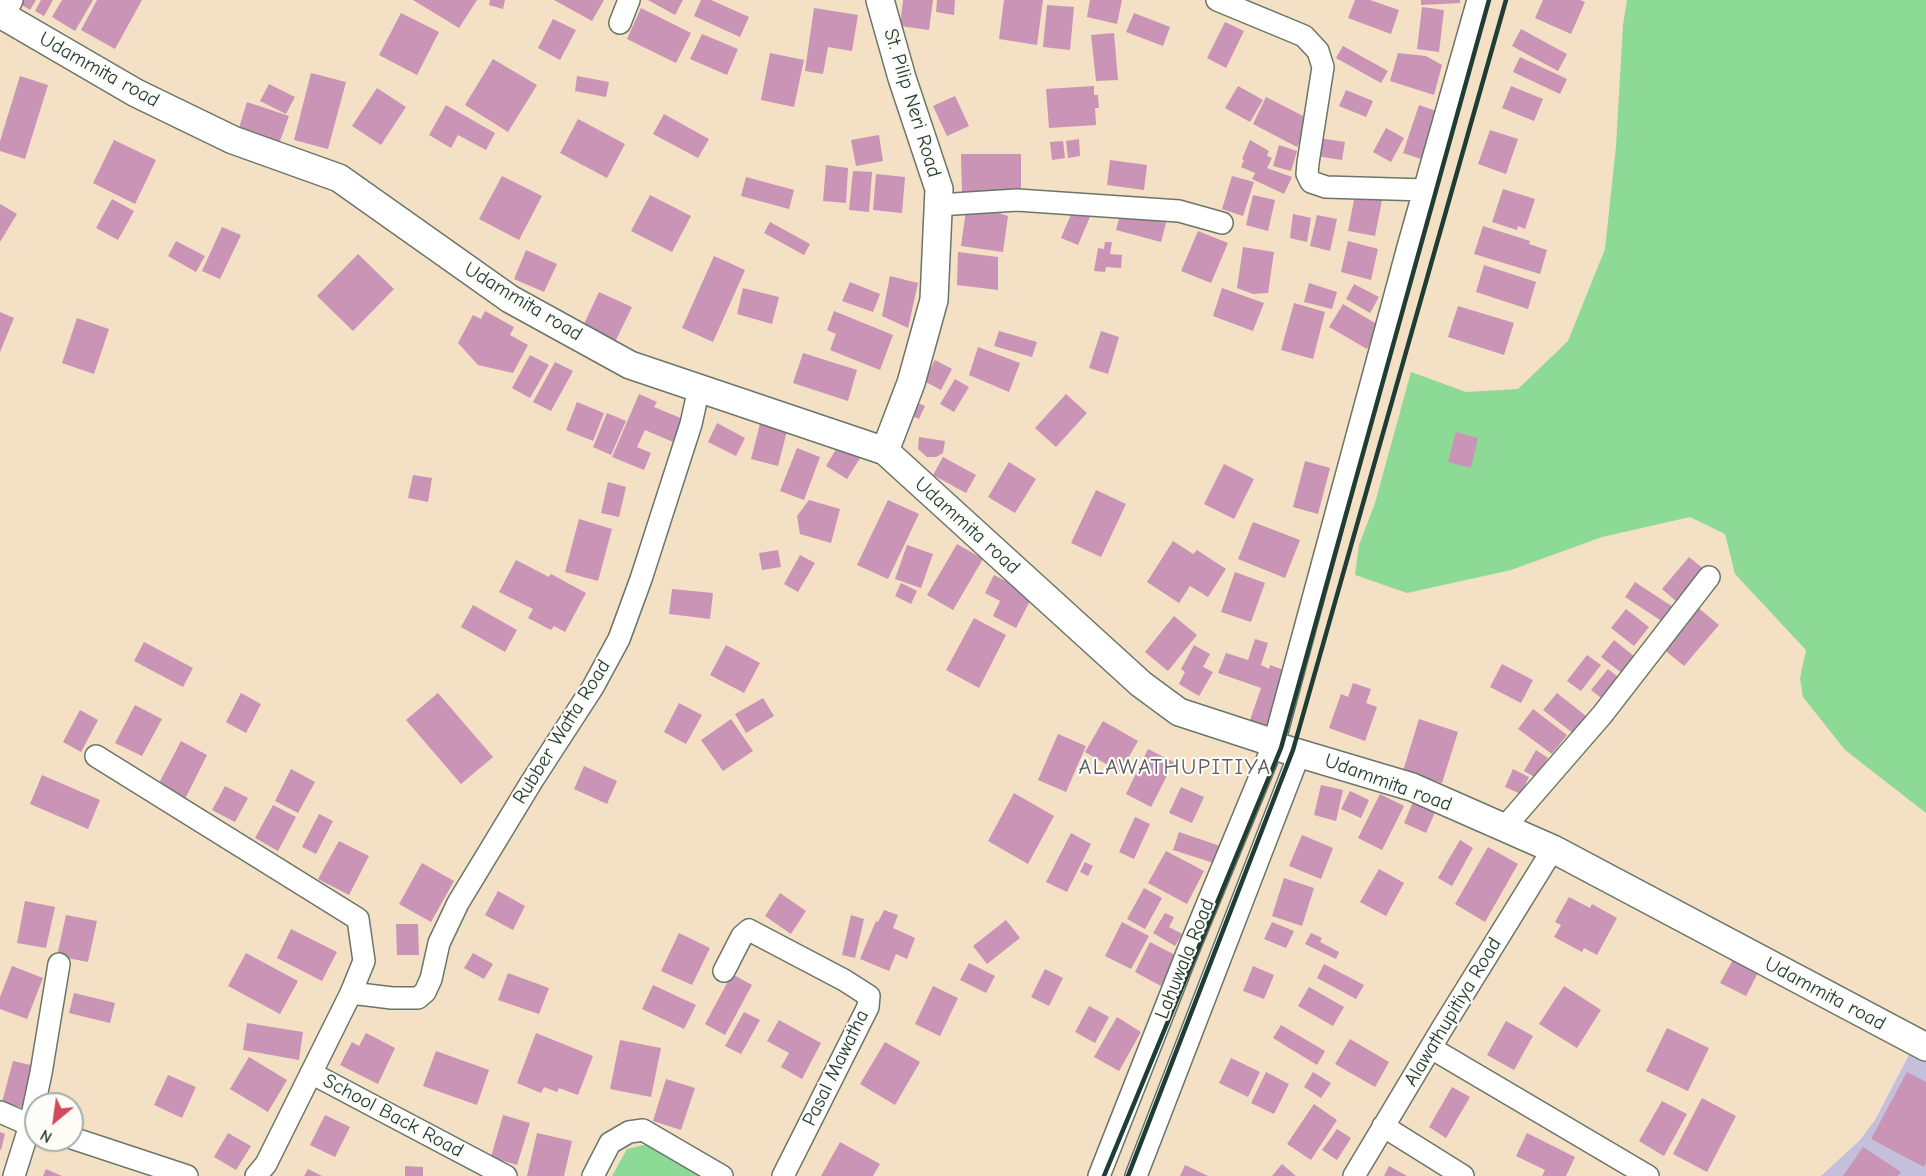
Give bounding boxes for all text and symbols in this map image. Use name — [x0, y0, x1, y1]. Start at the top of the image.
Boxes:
street label: St. Pilip Neri Road — [878, 26, 946, 180]
street label: Udammita road — [35, 27, 163, 113]
street label: Udammita road — [460, 257, 586, 347]
street label: Udammita road — [909, 472, 1025, 580]
street label: Rubber Watta Road — [508, 655, 616, 809]
street label: Udammita road — [1321, 749, 1455, 817]
district label: ALAWATHUPITIYA — [1078, 755, 1272, 781]
street label: Lahuwala Road — [1150, 895, 1220, 1023]
street label: Alawathupitiya Road — [1399, 933, 1507, 1091]
street label: Udammita road — [1760, 952, 1890, 1036]
street label: Pasal Mawatha — [798, 1006, 874, 1130]
street label: School Back Road — [319, 1069, 467, 1163]
north arrow — [24, 1092, 84, 1152]
text: N — [37, 1126, 55, 1146]

